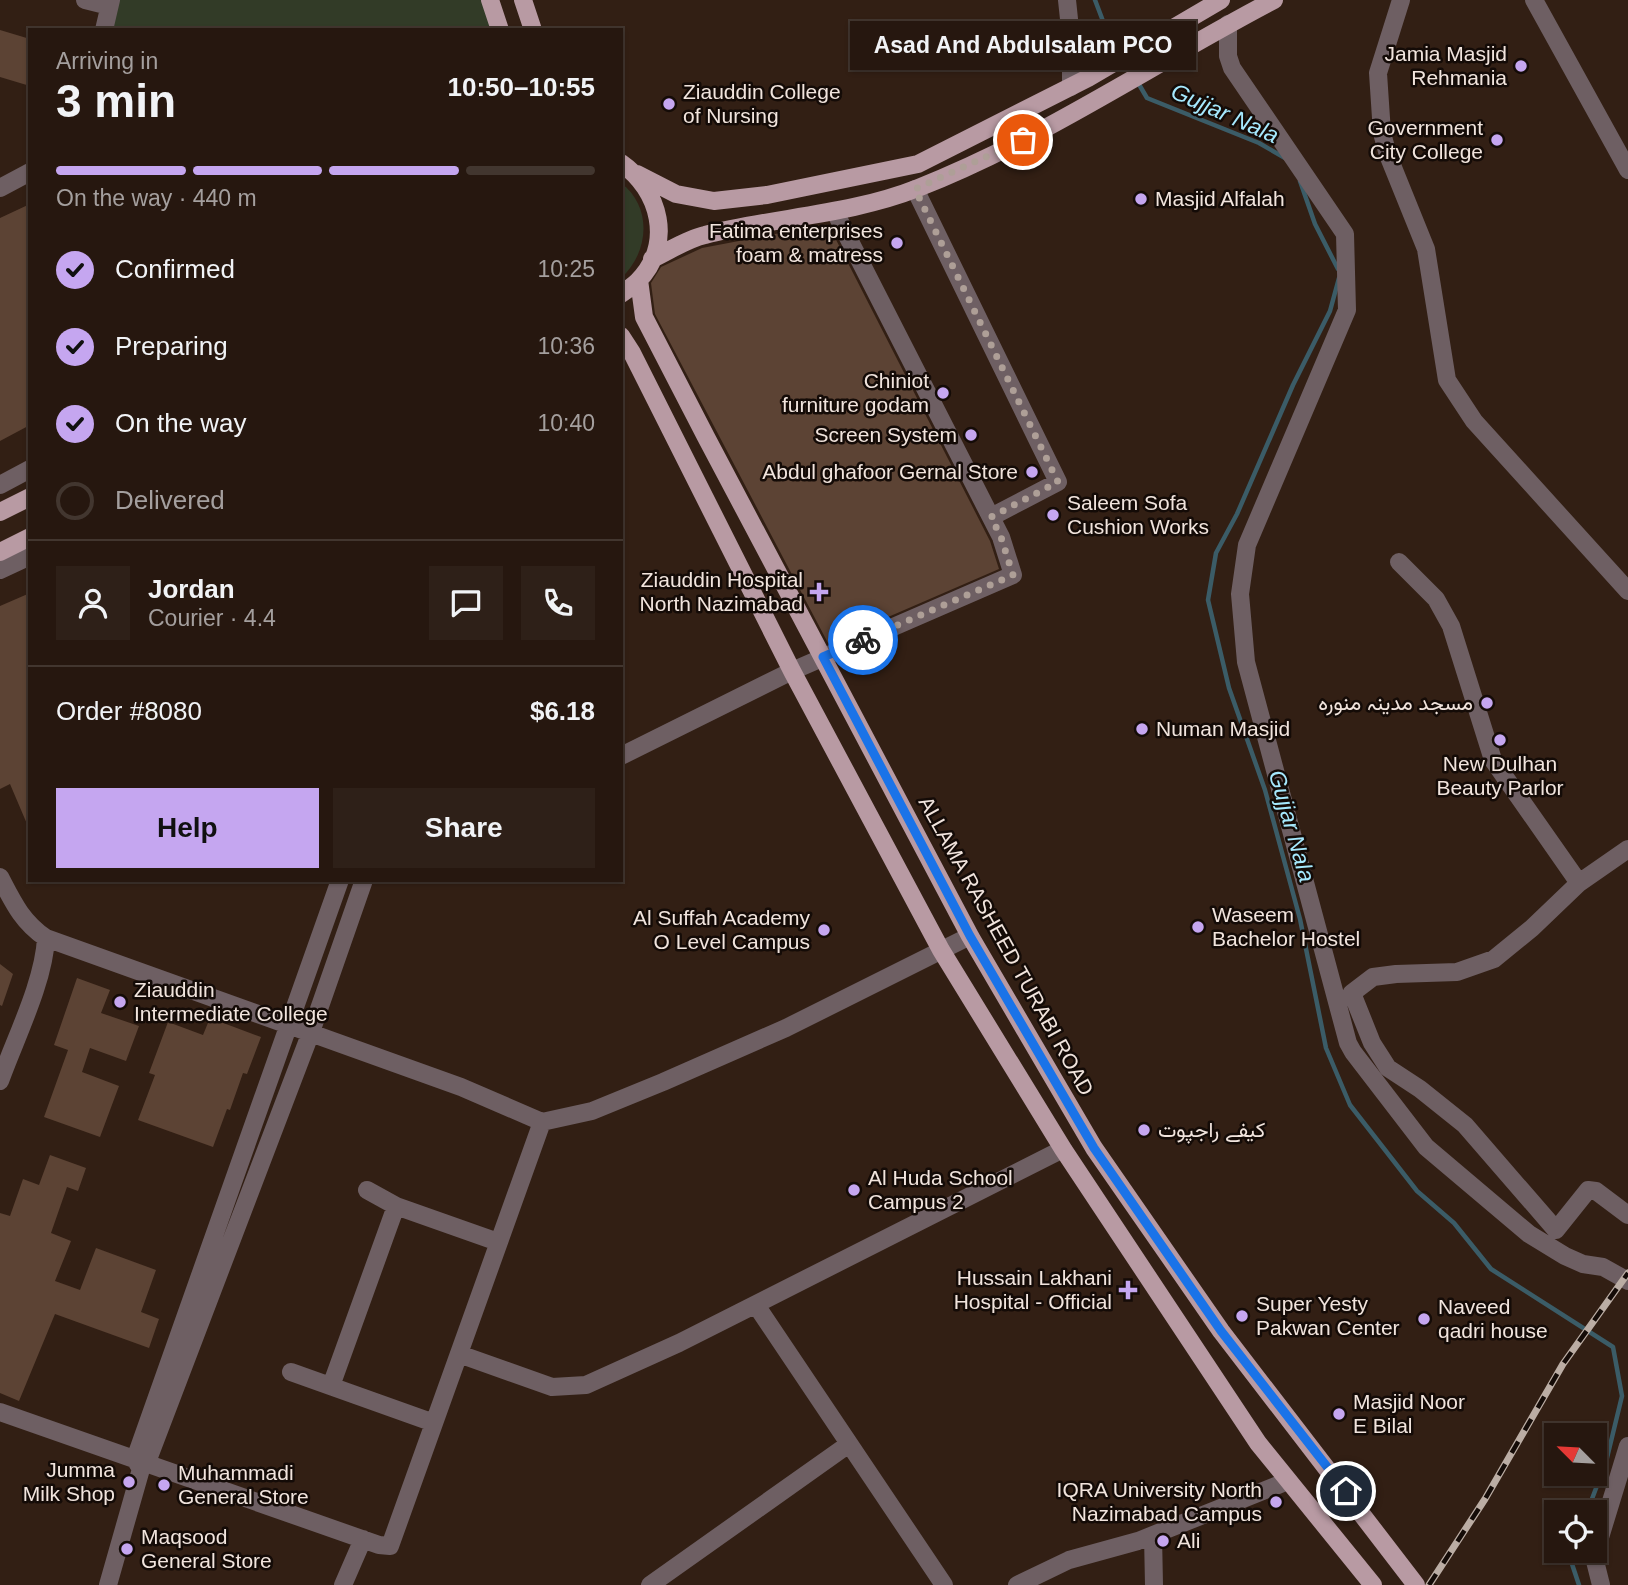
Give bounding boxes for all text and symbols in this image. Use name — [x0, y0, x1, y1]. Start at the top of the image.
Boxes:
callout: Asad And Abdulsalam PCO — [850, 21, 1196, 70]
text: Asad And Abdulsalam PCO — [874, 32, 1172, 58]
place label: Jamia Masjid Rehmania — [1384, 42, 1507, 89]
text: Arriving in — [56, 48, 158, 74]
marker: Jamia Masjid Rehmania — [1513, 58, 1529, 74]
text: 10:50–10:55 — [448, 72, 595, 102]
text: 3 min — [56, 75, 176, 127]
water label: Gujjar Nala — [1167, 78, 1283, 148]
place label: Ziauddin College of Nursing — [683, 80, 841, 127]
marker: Ziauddin College of Nursing — [661, 96, 677, 112]
pin — [993, 110, 1053, 170]
place label: Government City College — [1367, 116, 1483, 163]
icon: bag — [1004, 121, 1042, 159]
marker: Government City College — [1489, 132, 1505, 148]
text: On the way · 440 m — [56, 185, 257, 211]
place label: Masjid Alfalah — [1155, 187, 1285, 210]
marker: Masjid Alfalah — [1133, 191, 1149, 207]
place label: Fatima enterprises foam & matress — [709, 219, 883, 266]
marker: Fatima enterprises foam & matress — [889, 235, 905, 251]
icon: check — [56, 251, 94, 289]
text: Confirmed — [115, 254, 235, 284]
text: 10:25 — [537, 256, 595, 282]
icon: check — [56, 328, 94, 366]
text: Preparing — [115, 331, 228, 361]
text: 10:36 — [537, 333, 595, 359]
place label: Chiniot furniture godam — [782, 369, 929, 416]
marker: Chiniot furniture godam — [935, 385, 951, 401]
icon: check — [56, 405, 94, 443]
text: On the way — [115, 408, 247, 438]
text: 10:40 — [537, 410, 595, 436]
place label: Screen System — [815, 423, 957, 446]
marker: Screen System — [963, 427, 979, 443]
place label: Abdul ghafoor Gernal Store — [762, 460, 1018, 483]
marker: Abdul ghafoor Gernal Store — [1024, 464, 1040, 480]
text: Delivered — [115, 485, 225, 515]
place label: Saleem Sofa Cushion Works — [1067, 491, 1209, 538]
marker: Saleem Sofa Cushion Works — [1045, 507, 1061, 523]
button: person — [56, 566, 130, 640]
button: chat — [429, 566, 503, 640]
button: phone — [521, 566, 595, 640]
place label: Ziauddin Hospital North Nazimabad — [640, 568, 803, 615]
text: Jordan — [148, 574, 235, 604]
marker: Ziauddin Hospital North Nazimabad — [809, 582, 829, 602]
text: Courier · 4.4 — [148, 605, 276, 631]
courier — [828, 605, 898, 675]
icon: bike — [844, 621, 882, 659]
place label: مسجد مدینہ منورہ — [1318, 691, 1473, 716]
marker: مسجد مدینہ منورہ — [1479, 695, 1495, 711]
text: Order #8080 — [56, 696, 202, 726]
text: $6.18 — [530, 696, 595, 726]
place label: Numan Masjid — [1156, 717, 1290, 740]
marker: Numan Masjid — [1134, 721, 1150, 737]
marker: New Dulhan Beauty Parlor — [1492, 732, 1508, 748]
place label: New Dulhan Beauty Parlor — [1436, 752, 1564, 799]
water label: Gujjar Nala — [1264, 767, 1320, 885]
button: Help — [56, 788, 319, 868]
button: Share — [333, 788, 595, 868]
street label: ALLAMA RASHEED TURABI ROAD — [914, 792, 1098, 1099]
place label: Waseem Bachelor Hostel — [1212, 903, 1360, 950]
place label: Al Suffah Academy O Level Campus — [633, 906, 810, 953]
marker: Waseem Bachelor Hostel — [1190, 919, 1206, 935]
marker: Al Suffah Academy O Level Campus — [816, 922, 832, 938]
place label: Ziauddin Intermediate College — [134, 978, 328, 1025]
marker: Ziauddin Intermediate College — [112, 994, 128, 1010]
place label: کیفے راجپوت — [1158, 1118, 1265, 1144]
marker: کیفے راجپوت — [1136, 1122, 1152, 1138]
place label: Al Huda School Campus 2 — [868, 1166, 1013, 1213]
marker: Al Huda School Campus 2 — [846, 1182, 862, 1198]
place label: Hussain Lakhani Hospital - Official — [954, 1266, 1112, 1313]
marker: Hussain Lakhani Hospital - Official — [1118, 1280, 1138, 1300]
place label: Super Yesty Pakwan Center — [1256, 1292, 1400, 1339]
place label: Naveed qadri house — [1438, 1295, 1548, 1342]
marker: Super Yesty Pakwan Center — [1234, 1308, 1250, 1324]
marker: Naveed qadri house — [1416, 1311, 1432, 1327]
place label: Masjid Noor E Bilal — [1353, 1390, 1465, 1437]
marker: Masjid Noor E Bilal — [1331, 1406, 1347, 1422]
north arrow — [1544, 1423, 1606, 1486]
map controls — [1544, 1423, 1607, 1563]
place label: Jumma Milk Shop — [23, 1458, 115, 1505]
place label: Muhammadi General Store — [178, 1461, 309, 1508]
pin — [1316, 1461, 1376, 1521]
icon: home — [1327, 1472, 1365, 1510]
marker: Jumma Milk Shop — [121, 1474, 137, 1490]
marker: Muhammadi General Store — [156, 1477, 172, 1493]
place label: IQRA University North Nazimabad Campus — [1057, 1478, 1262, 1525]
marker: IQRA University North Nazimabad Campus — [1268, 1494, 1284, 1510]
button: locate — [1544, 1500, 1607, 1563]
place label: Maqsood General Store — [141, 1525, 272, 1572]
place label: Ali — [1177, 1529, 1200, 1552]
marker: Ali — [1155, 1533, 1171, 1549]
marker: Maqsood General Store — [119, 1541, 135, 1557]

